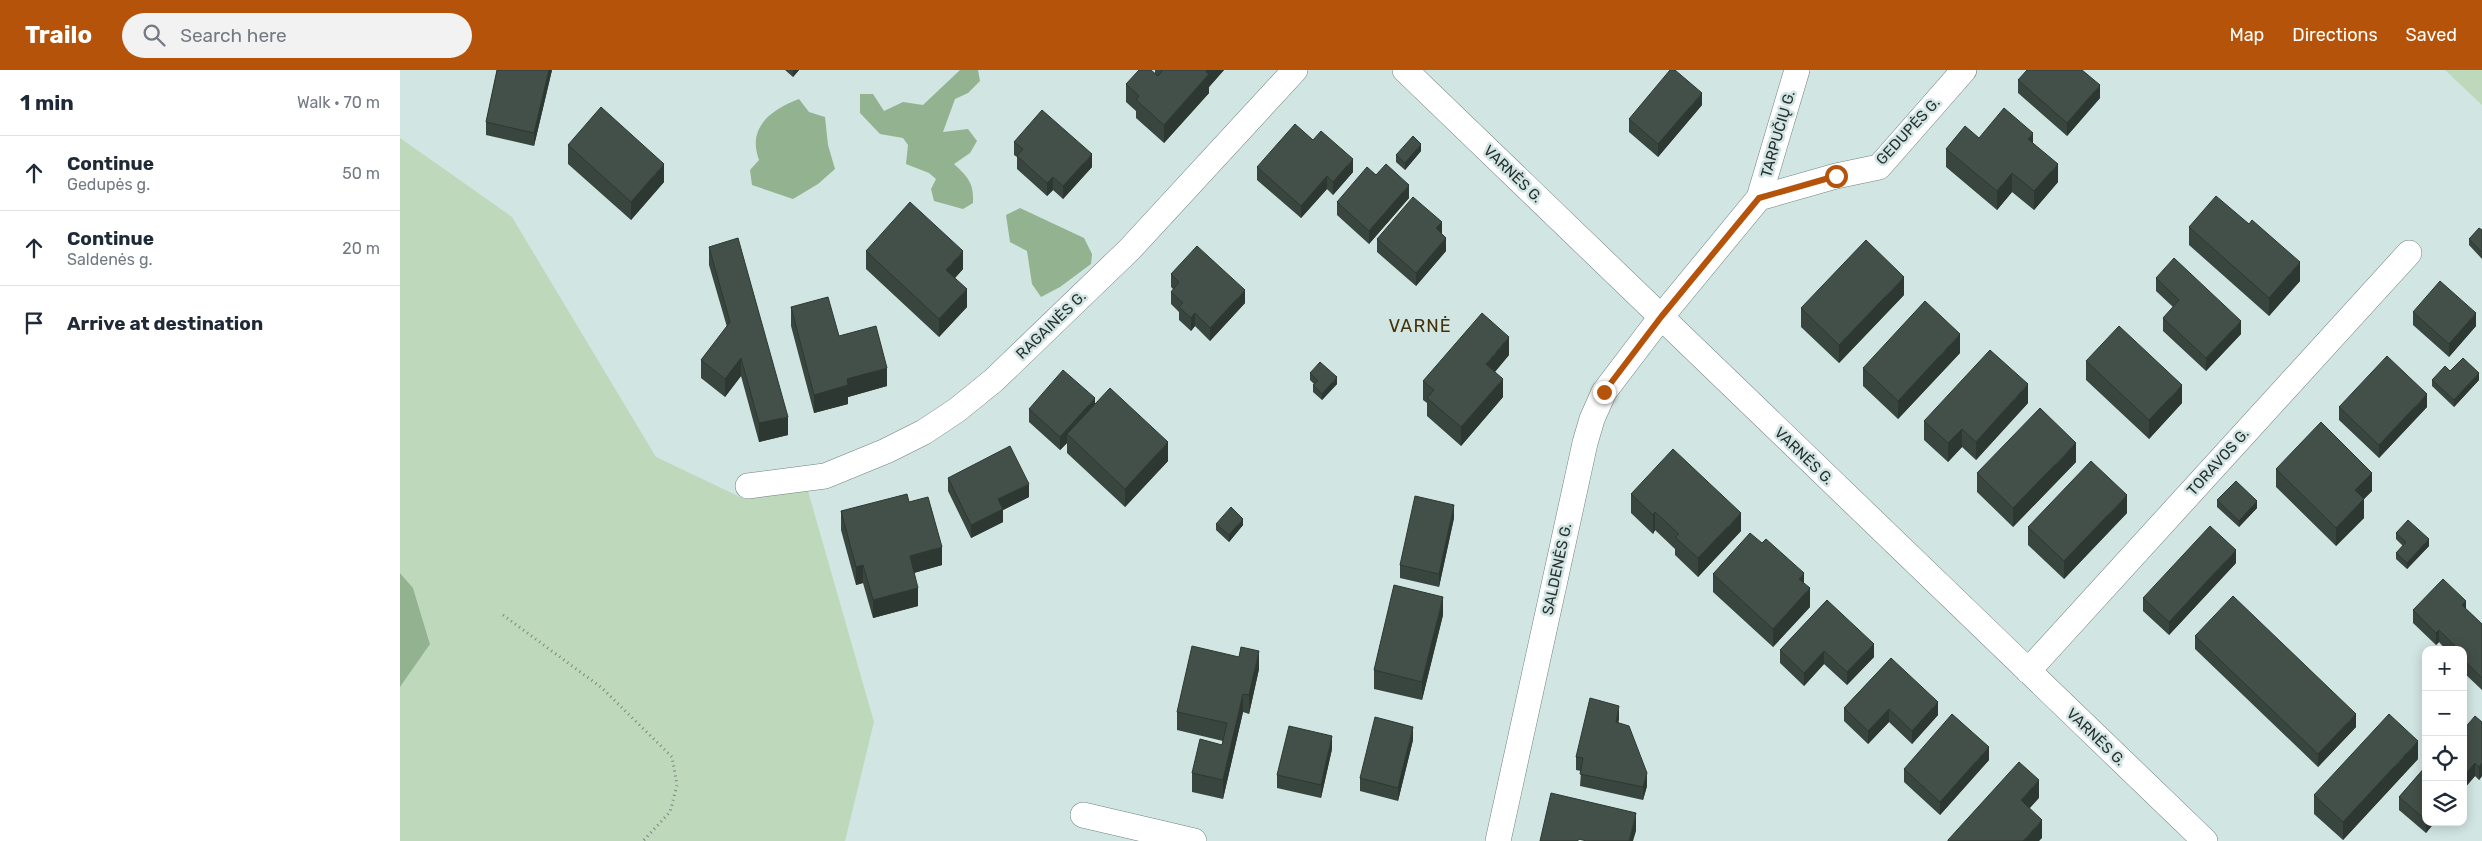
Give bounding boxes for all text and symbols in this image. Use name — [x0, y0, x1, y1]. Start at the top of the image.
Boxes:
search box — [122, 13, 472, 58]
text: Trailo — [25, 21, 92, 49]
icon: search — [140, 21, 168, 49]
text: Search here — [180, 24, 287, 47]
text: Map — [2229, 24, 2264, 46]
text: Directions — [2292, 24, 2378, 46]
text: Saved — [2406, 24, 2457, 46]
street label: TARPUČIŲ G. — [1757, 88, 1799, 180]
text: 1 min — [20, 90, 74, 115]
text: Walk · 70 m — [297, 93, 380, 112]
street label: GEDUPĖS G. — [1872, 94, 1944, 168]
street label: VARNĖS G. — [1480, 141, 1546, 207]
text: Continue — [67, 152, 154, 175]
icon: ahead — [20, 159, 48, 187]
text: 50 m — [342, 164, 380, 183]
route start — [1825, 165, 1848, 188]
text: Gedupės g. — [67, 175, 150, 194]
text: Continue — [67, 227, 154, 250]
icon: ahead — [20, 234, 48, 262]
text: 20 m — [342, 239, 380, 258]
text: Saldenės g. — [67, 250, 152, 269]
street label: RAGAINĖS G. — [1012, 287, 1090, 363]
icon: arrive — [20, 309, 48, 337]
text: Arrive at destination — [67, 312, 263, 335]
district label: VARNĖ — [1388, 315, 1452, 337]
route end — [1593, 381, 1616, 404]
street label: VARNĖS G. — [1771, 423, 1837, 489]
street label: TORAVOS G. — [2183, 425, 2253, 499]
street label: SALDENĖS G. — [1538, 521, 1576, 617]
map controls — [2422, 646, 2467, 826]
button: + — [2422, 646, 2467, 691]
button: − — [2422, 691, 2467, 736]
street label: VARNĖS G. — [2063, 704, 2129, 770]
button: locate — [2422, 736, 2467, 781]
button: layers — [2422, 781, 2467, 826]

